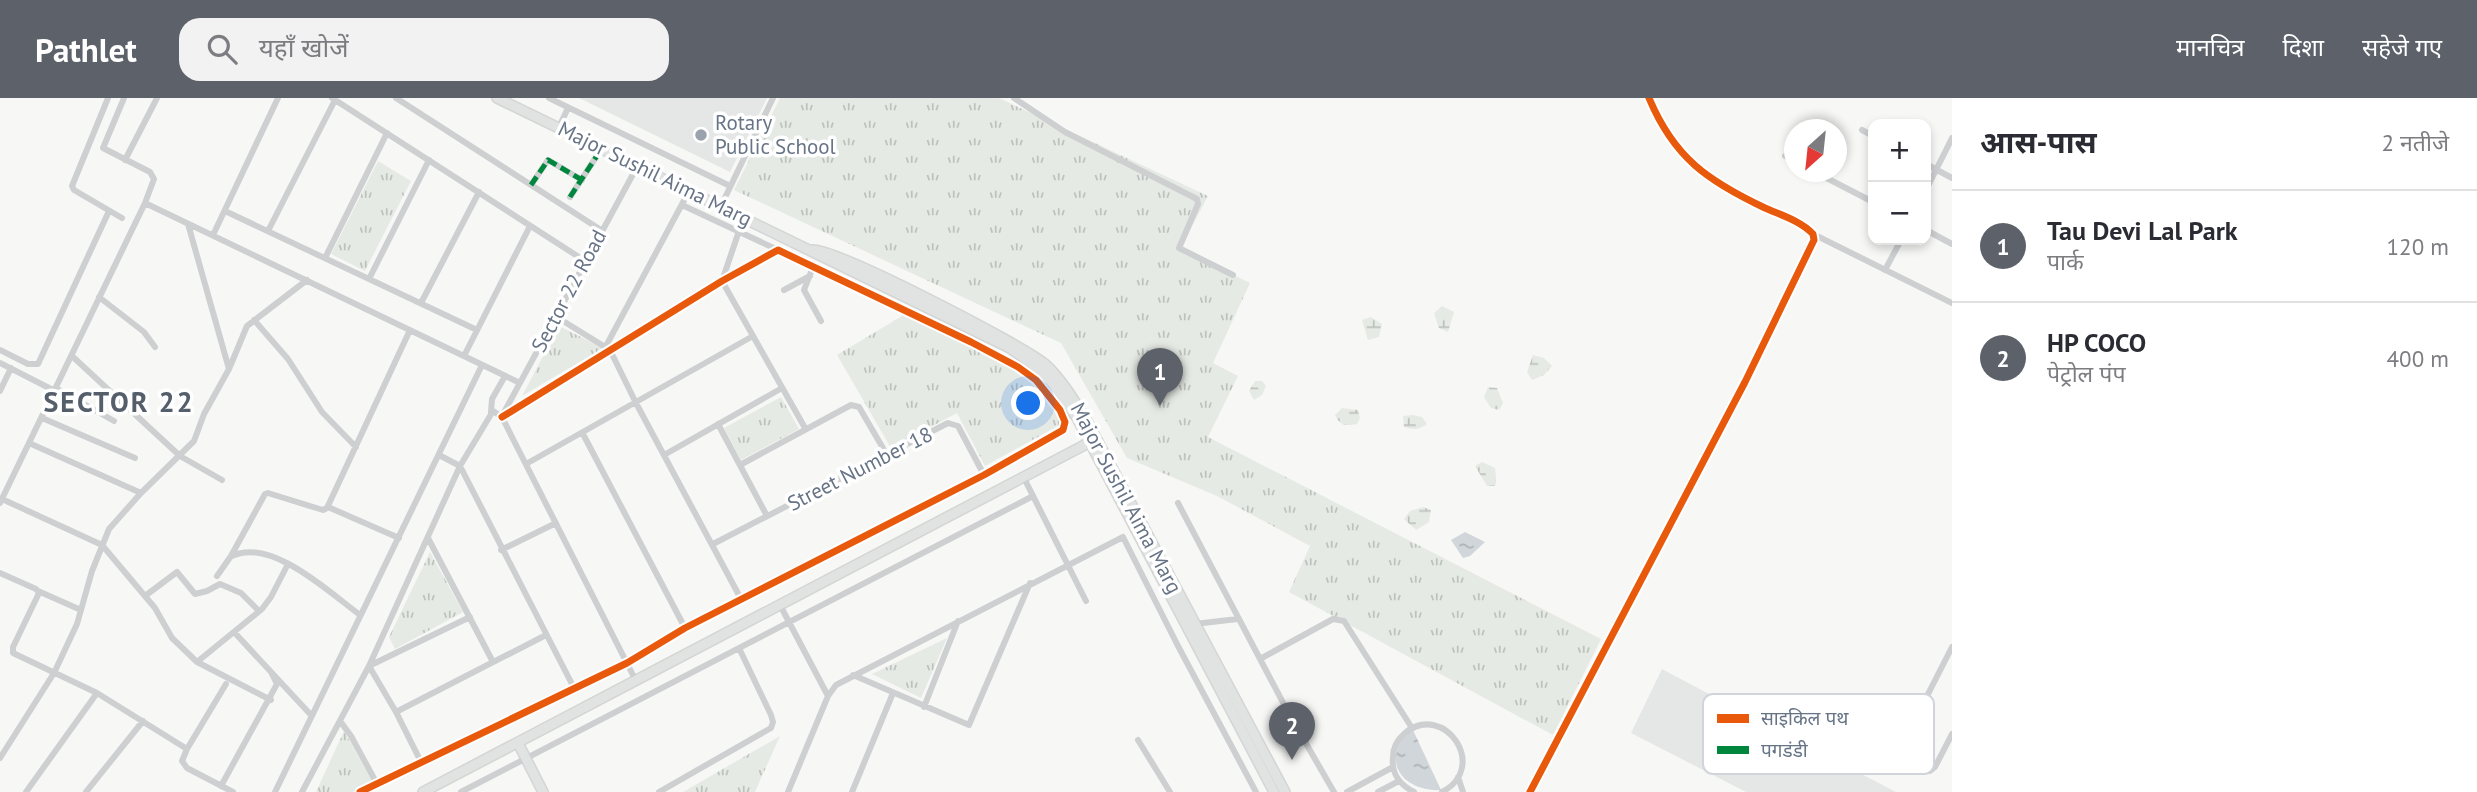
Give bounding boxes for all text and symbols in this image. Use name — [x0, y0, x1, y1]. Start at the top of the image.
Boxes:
search box — [179, 18, 669, 81]
text: Pathlet — [35, 28, 137, 71]
icon: search — [203, 30, 241, 68]
text: यहाँ खोजें — [259, 31, 349, 64]
text: मानचित्र — [2176, 32, 2245, 63]
text: दिशा — [2283, 32, 2324, 63]
text: सहेजे गए — [2362, 32, 2442, 63]
place label: Rotary Public School — [715, 109, 836, 160]
street label: Major Sushil Aima Marg — [554, 115, 757, 232]
north arrow — [1784, 119, 1847, 182]
map controls — [1868, 119, 1931, 245]
button: + — [1868, 119, 1931, 182]
text: आस-पास — [1980, 122, 2097, 161]
marker: Rotary Public School — [693, 127, 709, 143]
text: 2 नतीजे — [2381, 128, 2449, 157]
button: − — [1868, 182, 1931, 245]
text: Tau Devi Lal Park — [2047, 214, 2238, 247]
street label: Sector 22 Road — [525, 225, 612, 357]
text: 1 — [1996, 232, 2010, 261]
text: 120 m — [2387, 232, 2449, 261]
text: पार्क — [2047, 247, 2084, 276]
text: HP COCO — [2047, 326, 2146, 359]
text: 2 — [1996, 344, 2010, 373]
text: 400 m — [2387, 344, 2449, 373]
pin: 1 — [1137, 348, 1183, 406]
text: पेट्रोल पंप — [2047, 359, 2125, 388]
district label: SECTOR 22 — [43, 383, 195, 420]
your location — [1011, 386, 1045, 420]
street label: Major Sushil Aima Marg — [1065, 398, 1188, 598]
street label: Street Number 18 — [783, 420, 937, 517]
legend — [1703, 694, 1934, 774]
pin: 2 — [1269, 702, 1315, 760]
text: साइकिल पथ — [1761, 706, 1849, 730]
text: पगडंडी — [1761, 738, 1809, 762]

